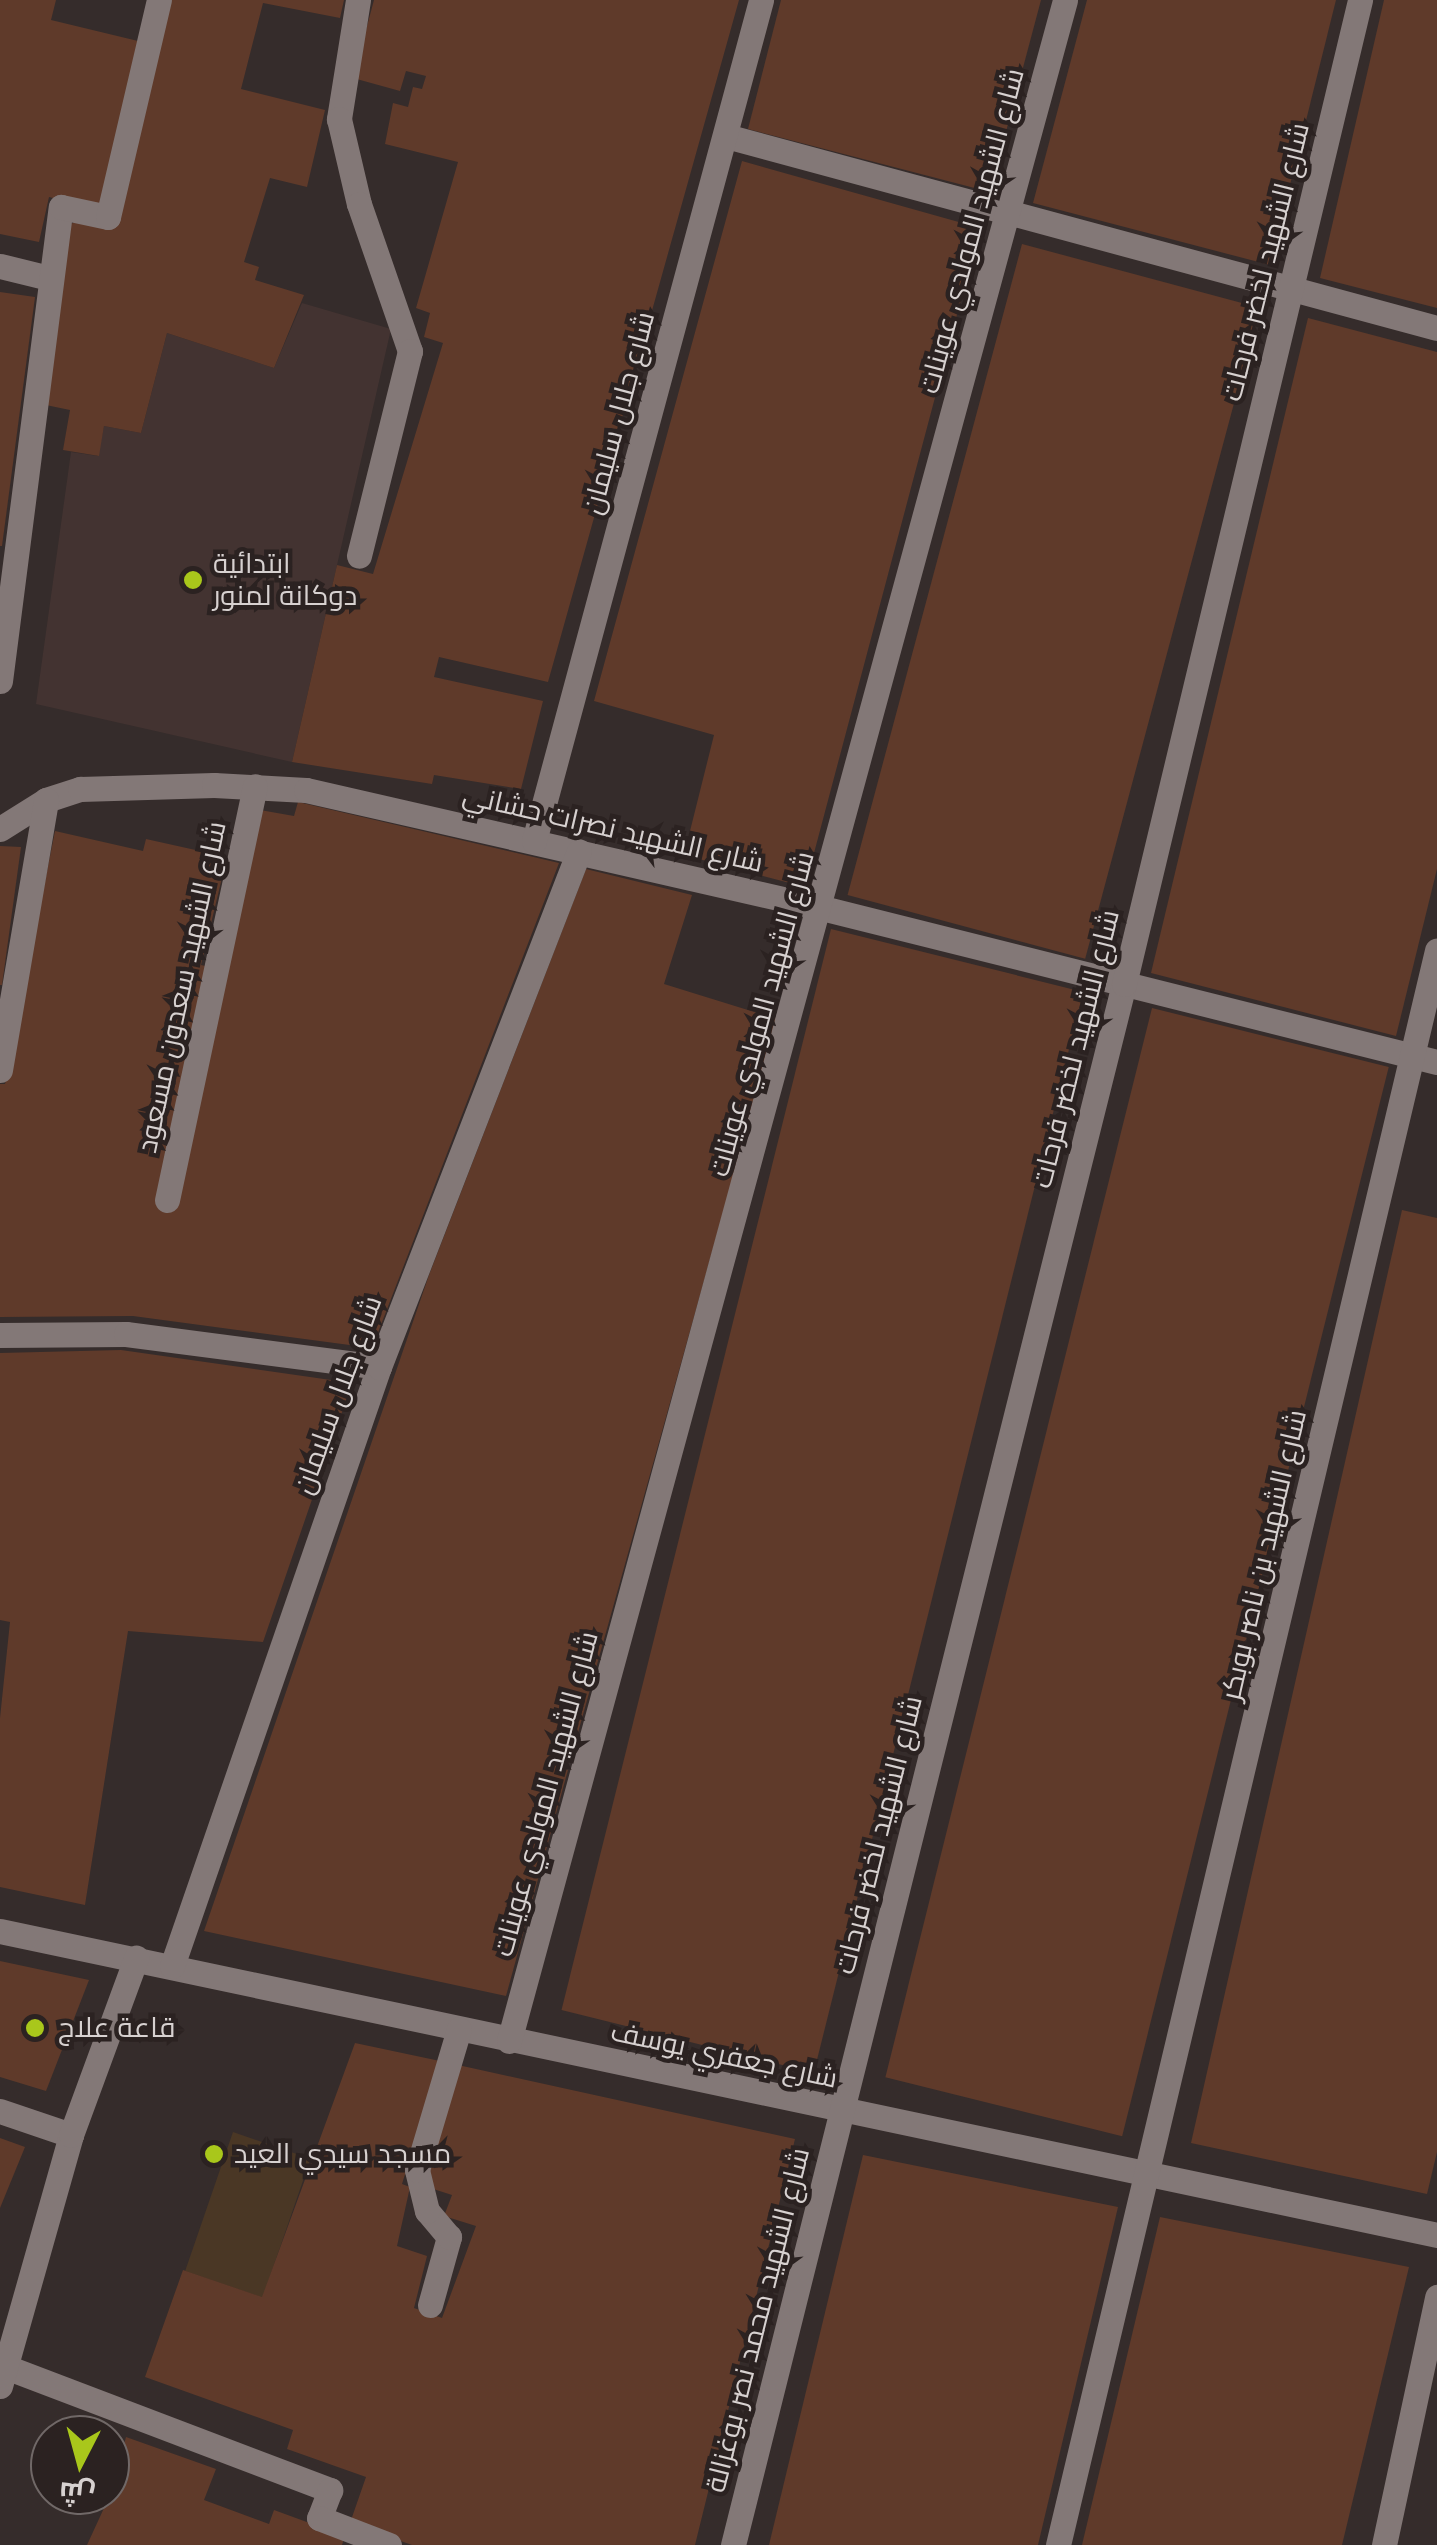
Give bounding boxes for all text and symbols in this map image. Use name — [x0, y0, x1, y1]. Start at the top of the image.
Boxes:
street label: شارع الشهيد المولدي عوينات — [912, 65, 1032, 397]
street label: شارع الشهيد لخضر فرحات — [1215, 119, 1317, 405]
street label: شارع جلال سليمان — [576, 308, 662, 518]
place label: ابتدائية دوكانة لمنور — [213, 547, 357, 613]
marker: ابتدائية دوكانة لمنور — [182, 569, 204, 591]
street label: شارع الشهيد نصرات حشاني — [460, 778, 766, 880]
street label: شارع الشهيد سعدون مسعود — [130, 818, 234, 1156]
street label: شارع الشهيد المولدي عوينات — [702, 848, 822, 1180]
street label: شارع الشهيد لخضر فرحات — [1025, 906, 1127, 1192]
street label: شارع جلال سليمان — [287, 1291, 389, 1499]
street label: شارع الشهيد بن ناصر بوبكر — [1214, 1406, 1314, 1704]
street label: شارع الشهيد المولدي عوينات — [486, 1628, 606, 1960]
street label: شارع الشهيد لخضر فرحات — [828, 1692, 930, 1978]
place label: قاعة علاج — [58, 2011, 175, 2045]
marker: قاعة علاج — [22, 2015, 48, 2041]
street label: شارع جعفري يوسف — [608, 2015, 840, 2095]
place label: مسجد سيدي العيد — [234, 2137, 451, 2171]
marker: مسجد سيدي العيد — [203, 2143, 225, 2165]
street label: شارع الشهيد محمد نصر بوغزالة — [699, 2144, 817, 2496]
north arrow — [30, 2415, 130, 2515]
text: ش — [58, 2476, 97, 2511]

